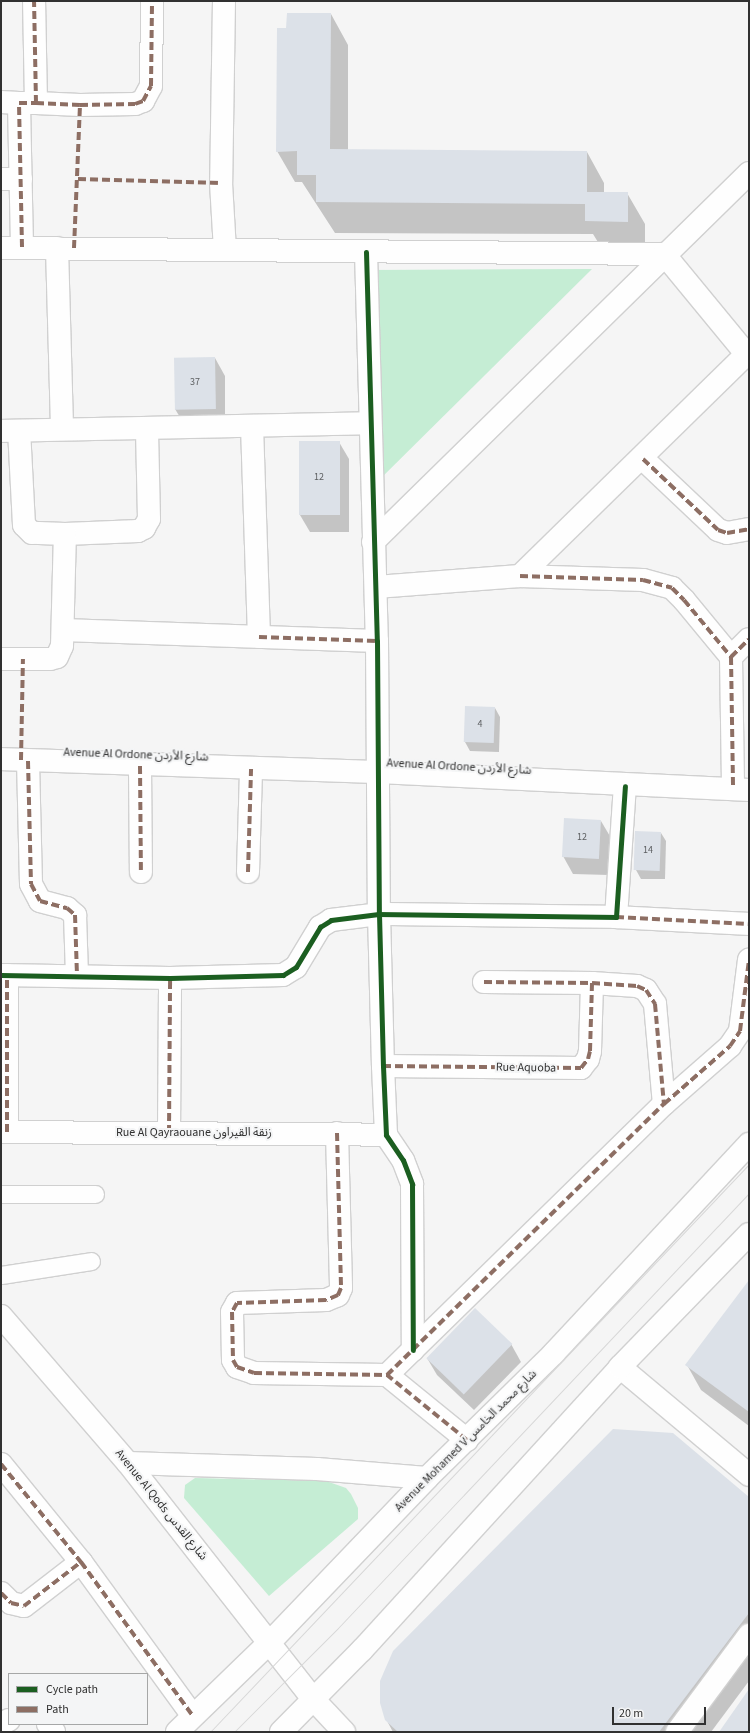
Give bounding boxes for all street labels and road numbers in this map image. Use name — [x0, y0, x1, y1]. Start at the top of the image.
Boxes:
street label: Avenue Al Ordone شارع الأردن — [63, 745, 209, 765]
street label: Avenue Al Ordone شارع الأردن — [386, 756, 532, 778]
street label: Rue Aquoba — [496, 1060, 556, 1076]
street label: Rue Al Qayraouane زنقة القيراون — [116, 1126, 272, 1140]
street label: Avenue Mohamed V شارع محمد الخامس — [392, 1367, 540, 1515]
street label: Avenue Al Qods شارع القدس — [112, 1447, 210, 1563]

